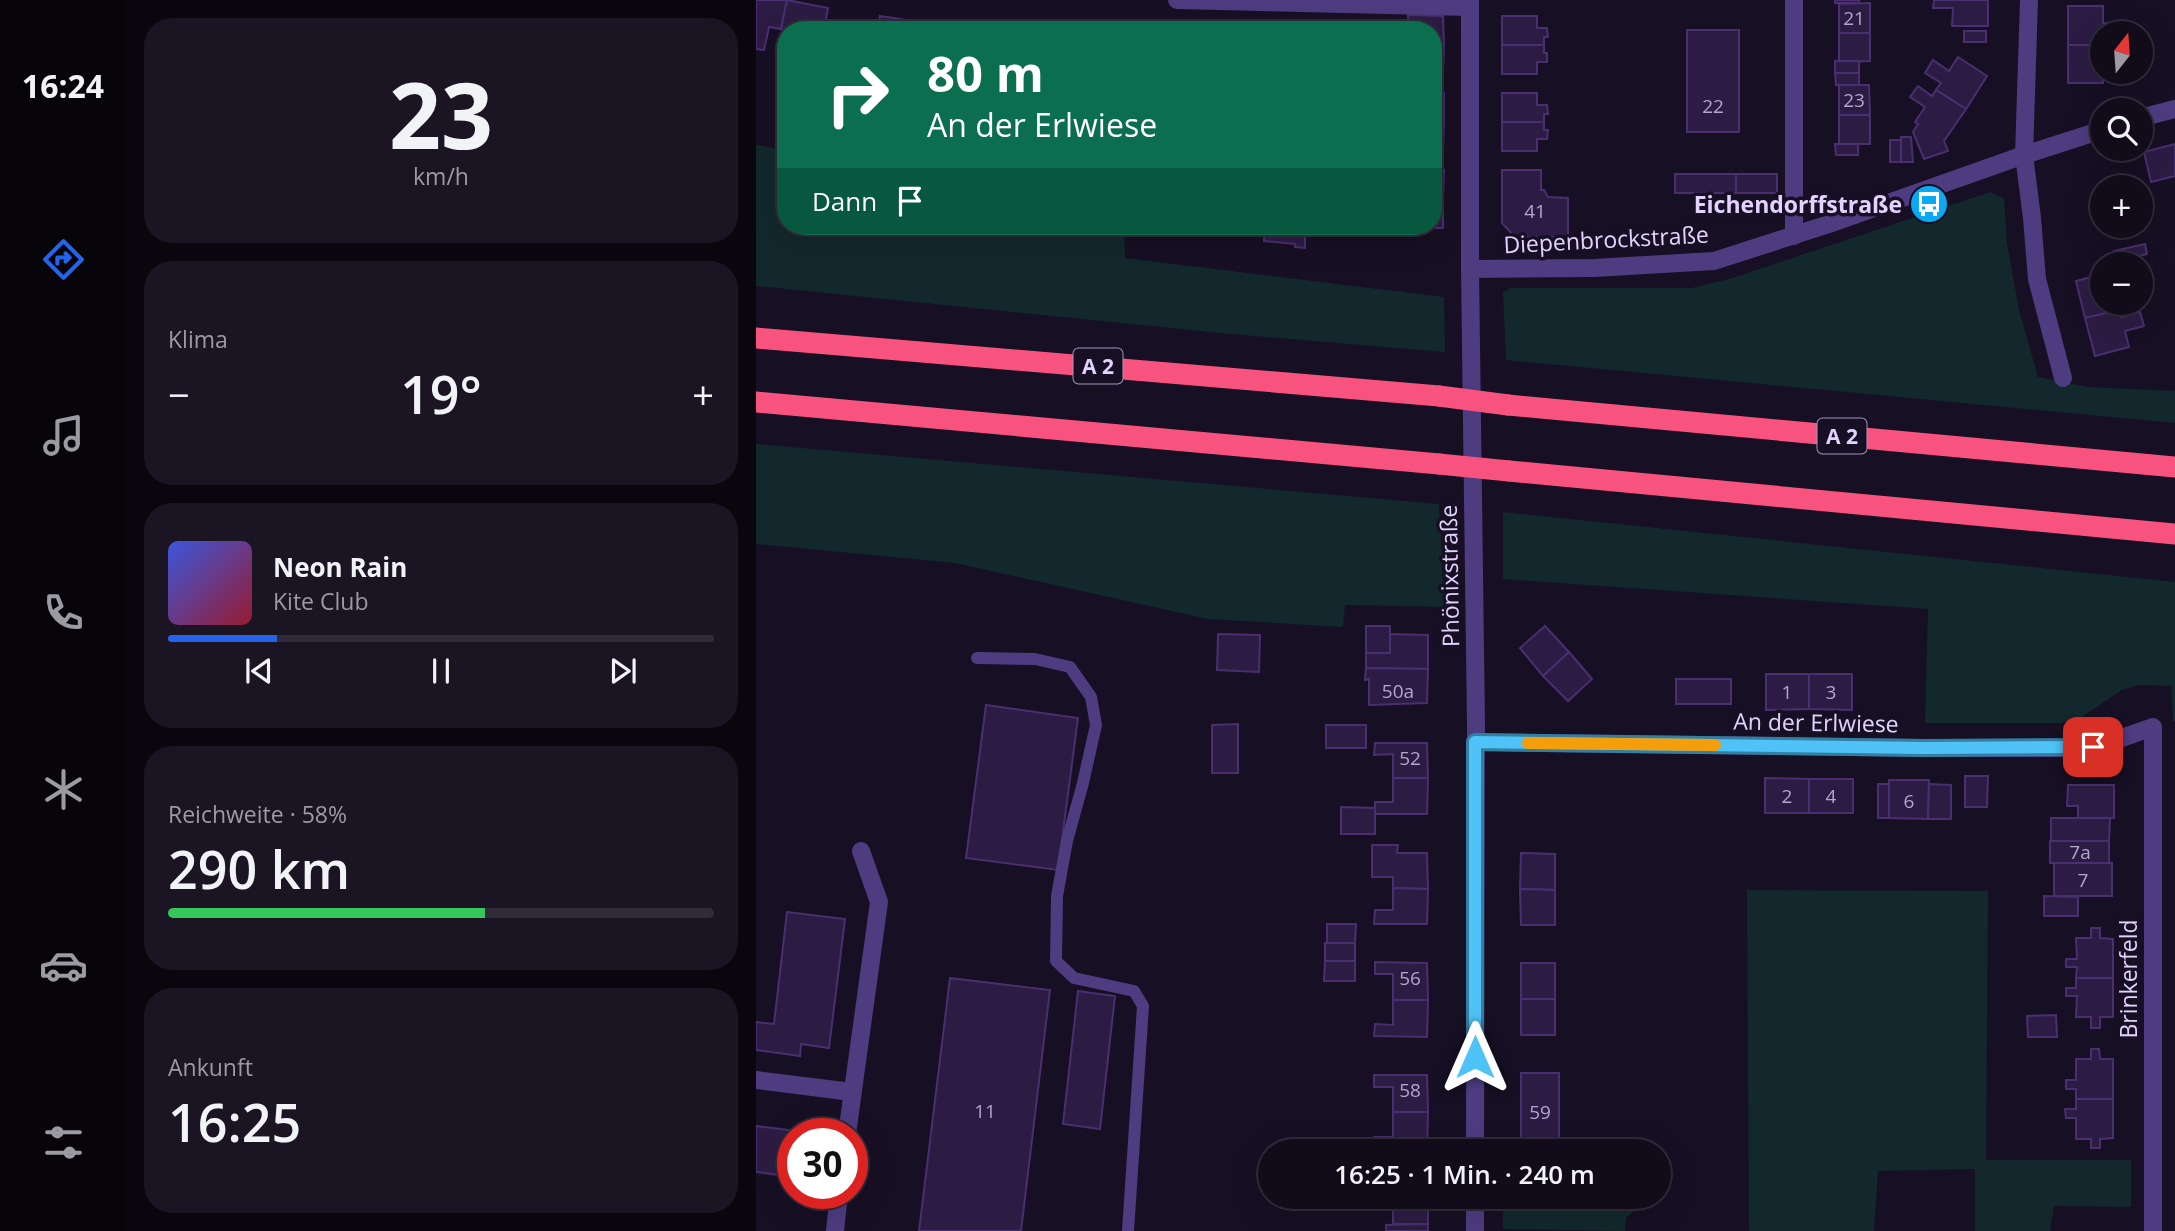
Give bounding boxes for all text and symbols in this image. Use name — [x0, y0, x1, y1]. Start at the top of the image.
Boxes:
house number: 21 — [1843, 5, 1865, 31]
north arrow — [2090, 21, 2152, 84]
map controls — [2090, 21, 2153, 315]
text: 80 m — [927, 40, 1044, 106]
icon: right — [812, 49, 903, 140]
text: 23 — [389, 52, 493, 176]
text: 16:24 — [22, 64, 104, 107]
house number: 23 — [1843, 87, 1865, 113]
house number: 22 — [1702, 93, 1724, 119]
button: search — [2090, 98, 2153, 161]
text: An der Erlwiese — [927, 103, 1157, 146]
text: km/h — [413, 160, 469, 192]
button: + — [2090, 175, 2153, 238]
icon: arrive — [891, 182, 929, 220]
text: Dann — [812, 183, 877, 219]
bus stop icon: Eichendorffstraße — [1908, 183, 1950, 225]
place label: Eichendorffstraße — [1694, 188, 1902, 220]
house number: 41 — [1524, 198, 1546, 224]
street label: Diepenbrockstraße — [1503, 218, 1709, 260]
icon: directions — [39, 235, 88, 284]
button: − — [2090, 252, 2153, 315]
text: Klima — [168, 323, 228, 355]
road number: A 2 — [1074, 348, 1122, 384]
text: 19° — [400, 358, 482, 429]
text: − — [168, 368, 190, 420]
text: + — [692, 368, 714, 420]
icon: music — [39, 411, 88, 460]
road number: A 2 — [1818, 418, 1866, 453]
street label: Phönixstraße — [1432, 505, 1466, 647]
text: Neon Rain — [273, 549, 407, 585]
text: Kite Club — [273, 585, 368, 617]
icon: phone — [39, 588, 88, 637]
icon: previous — [240, 652, 278, 690]
icon: pause — [422, 652, 460, 690]
icon: next — [604, 652, 642, 690]
house number: 50a — [1382, 678, 1414, 704]
house number: 1 — [1782, 679, 1792, 705]
house number: 3 — [1826, 679, 1836, 705]
street label: An der Erlwiese — [1733, 705, 1899, 739]
pin — [2063, 717, 2123, 777]
icon: arrive — [2074, 728, 2112, 766]
house number: 52 — [1399, 745, 1421, 771]
icon: climate — [39, 765, 88, 814]
house number: 2 — [1782, 783, 1792, 809]
house number: 4 — [1826, 783, 1837, 809]
house number: 6 — [1904, 788, 1914, 814]
text: Reichweite · 58% — [168, 798, 347, 830]
text: 290 km — [168, 833, 350, 904]
house number: 7a — [2069, 839, 2091, 865]
house number: 7 — [2078, 867, 2088, 893]
street label: Brinkerfeld — [2112, 919, 2144, 1039]
icon: car — [39, 941, 88, 990]
house number: 56 — [1399, 965, 1421, 991]
position arrow — [1438, 1020, 1512, 1094]
text: Ankunft — [168, 1051, 253, 1083]
house number: 58 — [1399, 1077, 1421, 1103]
text: 16:25 — [168, 1086, 301, 1157]
house number: 11 — [974, 1098, 996, 1124]
house number: 59 — [1529, 1099, 1551, 1125]
icon: filters — [39, 1118, 88, 1167]
speed limit sign: 30 — [777, 1118, 868, 1209]
text: 16:25 · 1 Min. · 240 m — [1334, 1156, 1595, 1192]

